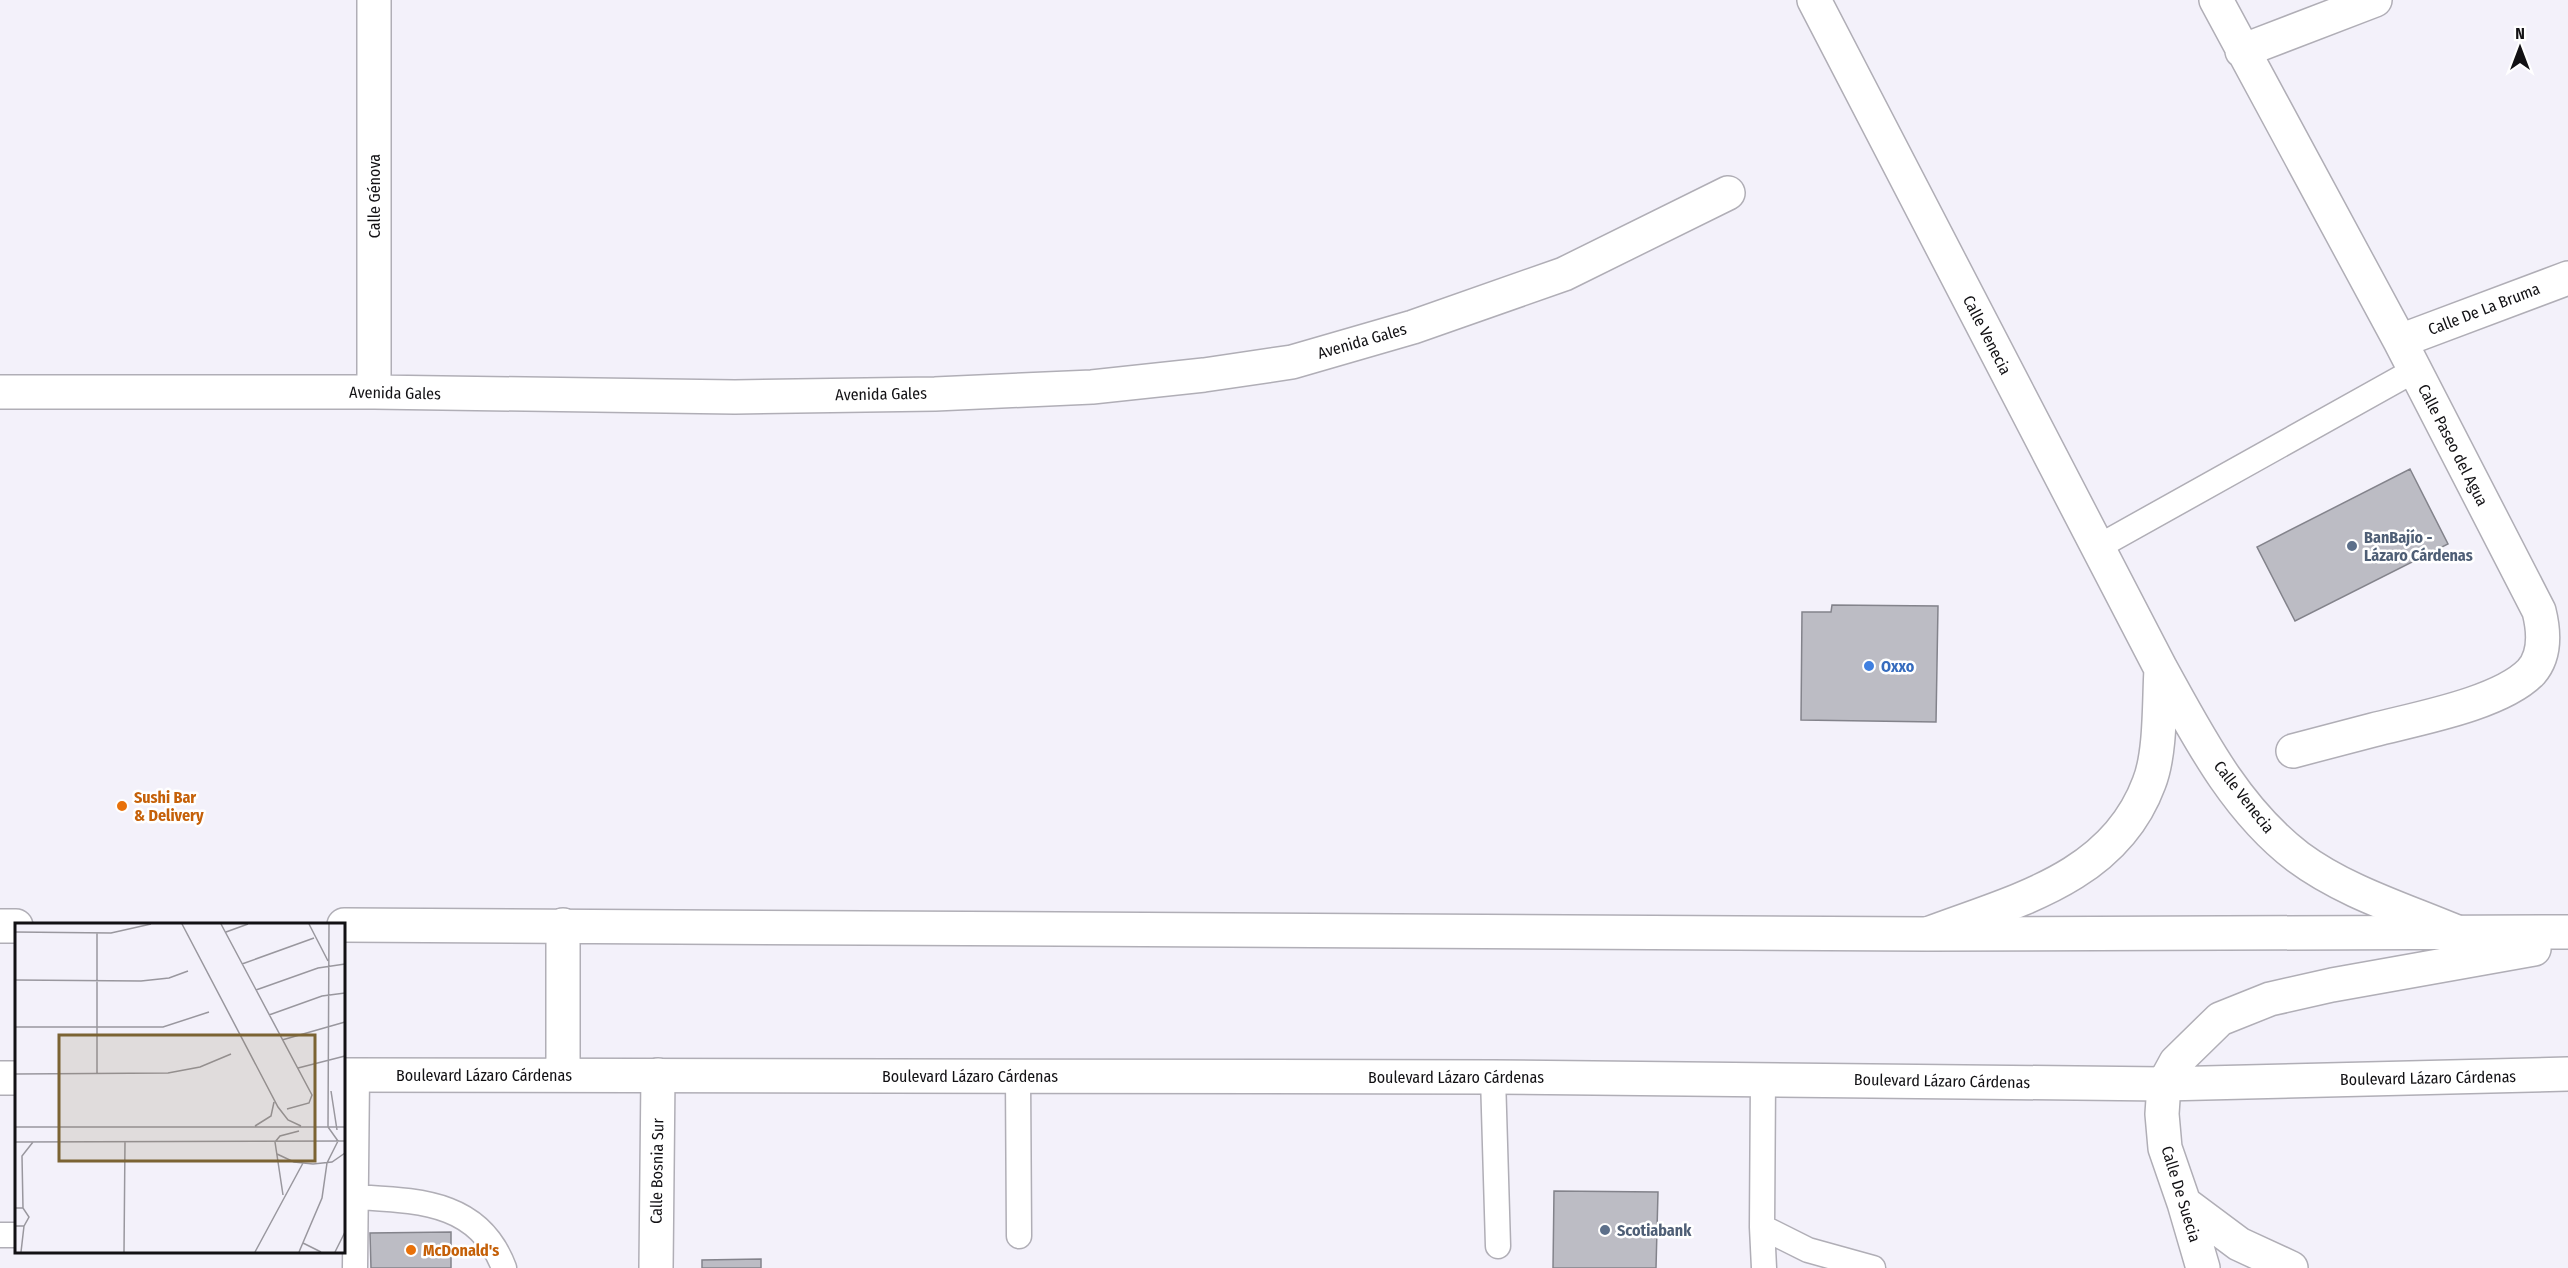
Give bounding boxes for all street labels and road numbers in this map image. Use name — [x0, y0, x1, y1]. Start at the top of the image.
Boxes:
street label: Calle Génova — [365, 154, 384, 238]
street label: Calle De La Bruma — [2425, 279, 2543, 339]
street label: Calle Venecia — [1959, 292, 2015, 378]
street label: Avenida Gales — [1315, 319, 1409, 363]
street label: Calle Paseo del Agua — [2414, 381, 2492, 509]
street label: Avenida Gales — [349, 383, 441, 403]
street label: Avenida Gales — [835, 384, 927, 404]
street label: Calle Venecia — [2210, 757, 2278, 837]
street label: Boulevard Lázaro Cárdenas — [396, 1066, 572, 1085]
street label: Boulevard Lázaro Cárdenas — [882, 1067, 1058, 1086]
street label: Boulevard Lázaro Cárdenas — [2340, 1067, 2516, 1089]
street label: Boulevard Lázaro Cárdenas — [1368, 1068, 1544, 1087]
street label: Boulevard Lázaro Cárdenas — [1854, 1070, 2030, 1092]
street label: Calle Bosnia Sur — [647, 1118, 667, 1224]
street label: Calle De Suecia — [2157, 1144, 2205, 1245]

